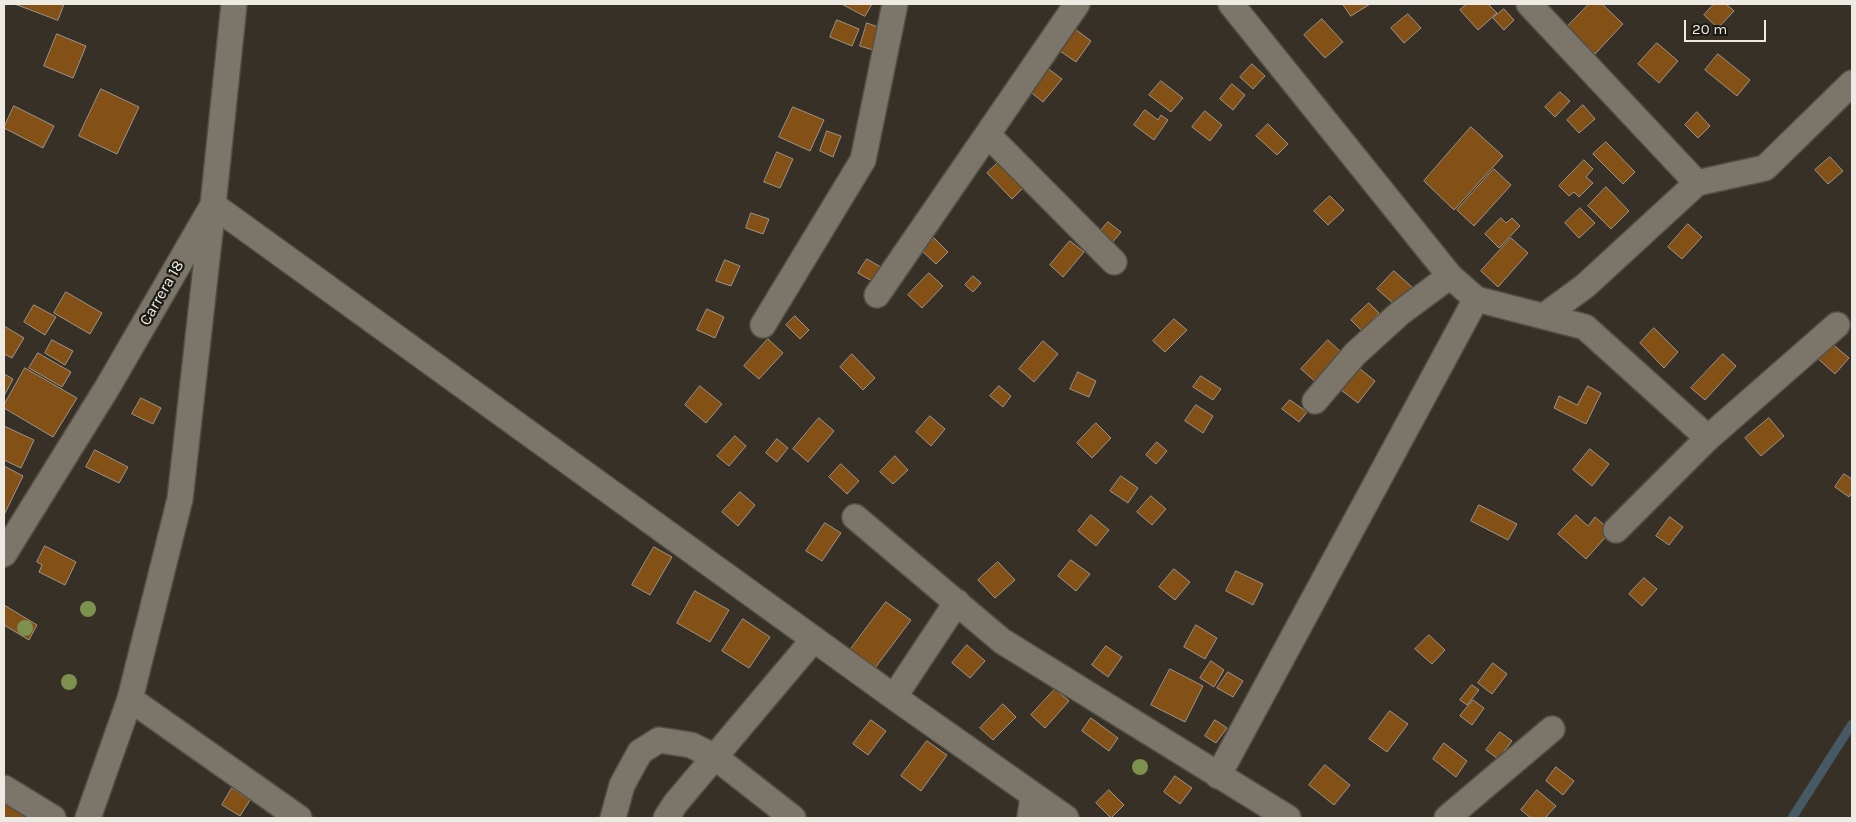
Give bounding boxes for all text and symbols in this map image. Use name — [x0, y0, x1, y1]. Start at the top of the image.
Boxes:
scale bar — [1686, 10, 1768, 42]
text: 20 m — [1692, 20, 1727, 38]
street label: Carrera 18 — [136, 257, 188, 329]

